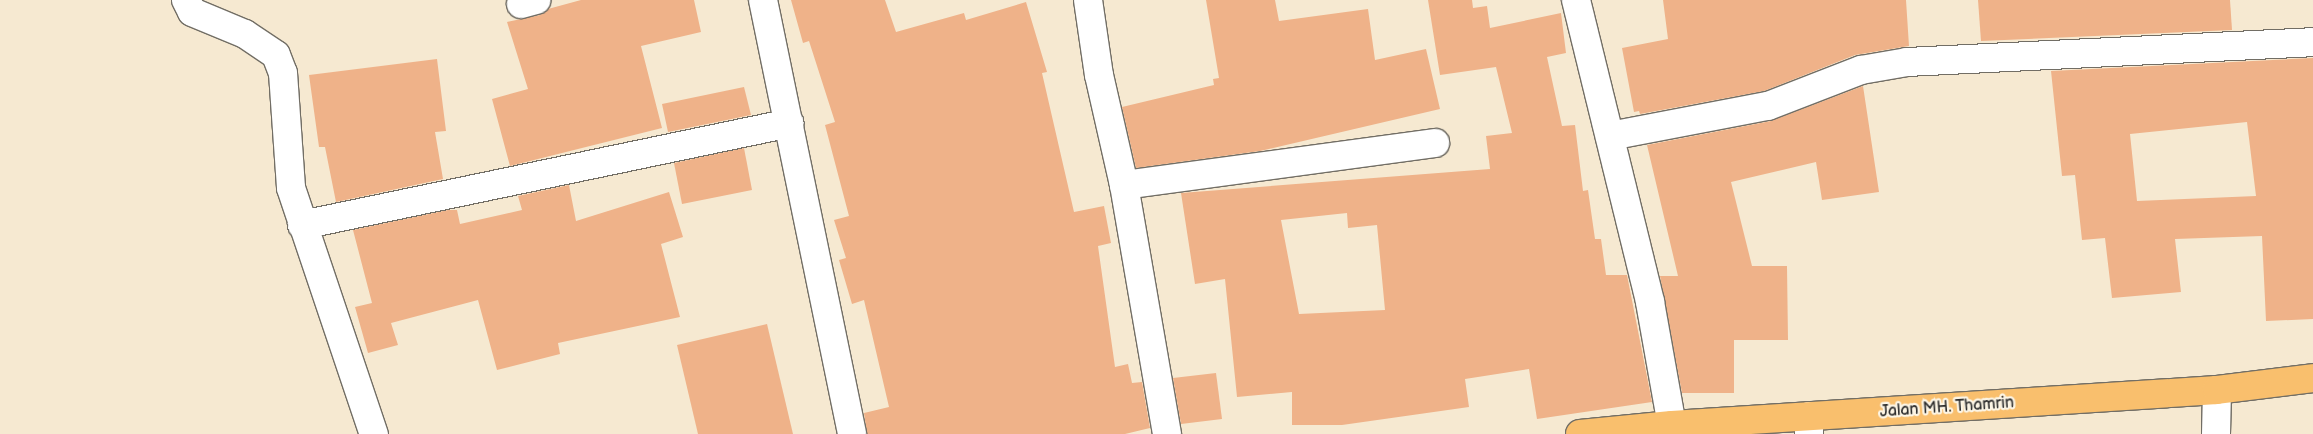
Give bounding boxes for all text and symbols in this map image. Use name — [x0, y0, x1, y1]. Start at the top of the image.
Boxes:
street label: Jalan MH. Thamrin — [1879, 394, 2015, 422]

